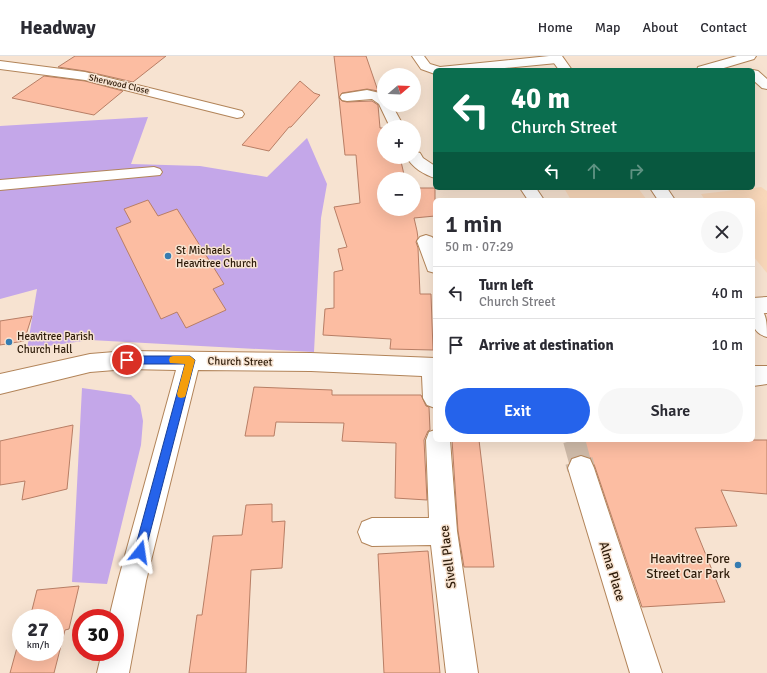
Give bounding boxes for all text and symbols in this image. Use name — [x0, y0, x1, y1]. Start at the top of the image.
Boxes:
text: Headway — [20, 16, 96, 40]
text: Home — [538, 19, 573, 36]
text: Map — [595, 19, 620, 36]
text: About — [642, 19, 678, 36]
text: Contact — [700, 19, 747, 36]
north arrow — [377, 68, 421, 112]
map controls — [377, 68, 421, 216]
street label: Sherwood Close — [88, 72, 151, 97]
text: 40 m — [511, 82, 570, 116]
icon: left — [445, 84, 497, 136]
text: Church Street — [511, 116, 617, 138]
button: + — [377, 120, 421, 164]
icon: left — [541, 160, 563, 182]
icon: ahead — [583, 160, 605, 182]
icon: right — [625, 160, 647, 182]
button: − — [377, 172, 421, 216]
text: 1 min — [445, 209, 502, 239]
button: close — [701, 211, 743, 253]
text: 50 m · 07:29 — [445, 239, 514, 255]
place label: St Michaels Heavitree Church — [176, 244, 257, 270]
marker: St Michaels Heavitree Church — [163, 251, 173, 261]
text: Turn left — [479, 276, 533, 294]
icon: left — [445, 282, 467, 304]
text: 40 m — [712, 284, 743, 302]
text: Church Street — [479, 294, 556, 310]
place label: Heavitree Parish Church Hall — [17, 330, 94, 356]
icon: arrive — [445, 334, 467, 356]
text: Arrive at destination — [479, 336, 614, 354]
text: 10 m — [712, 336, 743, 354]
marker: Heavitree Parish Church Hall — [4, 337, 14, 347]
pin — [110, 343, 144, 377]
icon: arrive — [116, 349, 138, 371]
street label: Church Street — [208, 354, 273, 369]
button: Exit — [445, 388, 590, 434]
button: Share — [598, 388, 743, 434]
street label: Sivell Place — [436, 524, 460, 589]
position arrow — [119, 531, 161, 573]
street label: Alma Place — [595, 539, 629, 603]
place label: Heavitree Fore Street Car Park — [646, 551, 730, 582]
marker: Heavitree Fore Street Car Park — [733, 560, 743, 570]
speed limit sign: 30 — [72, 609, 124, 661]
text: 27 — [27, 617, 49, 642]
text: km/h — [27, 639, 49, 651]

